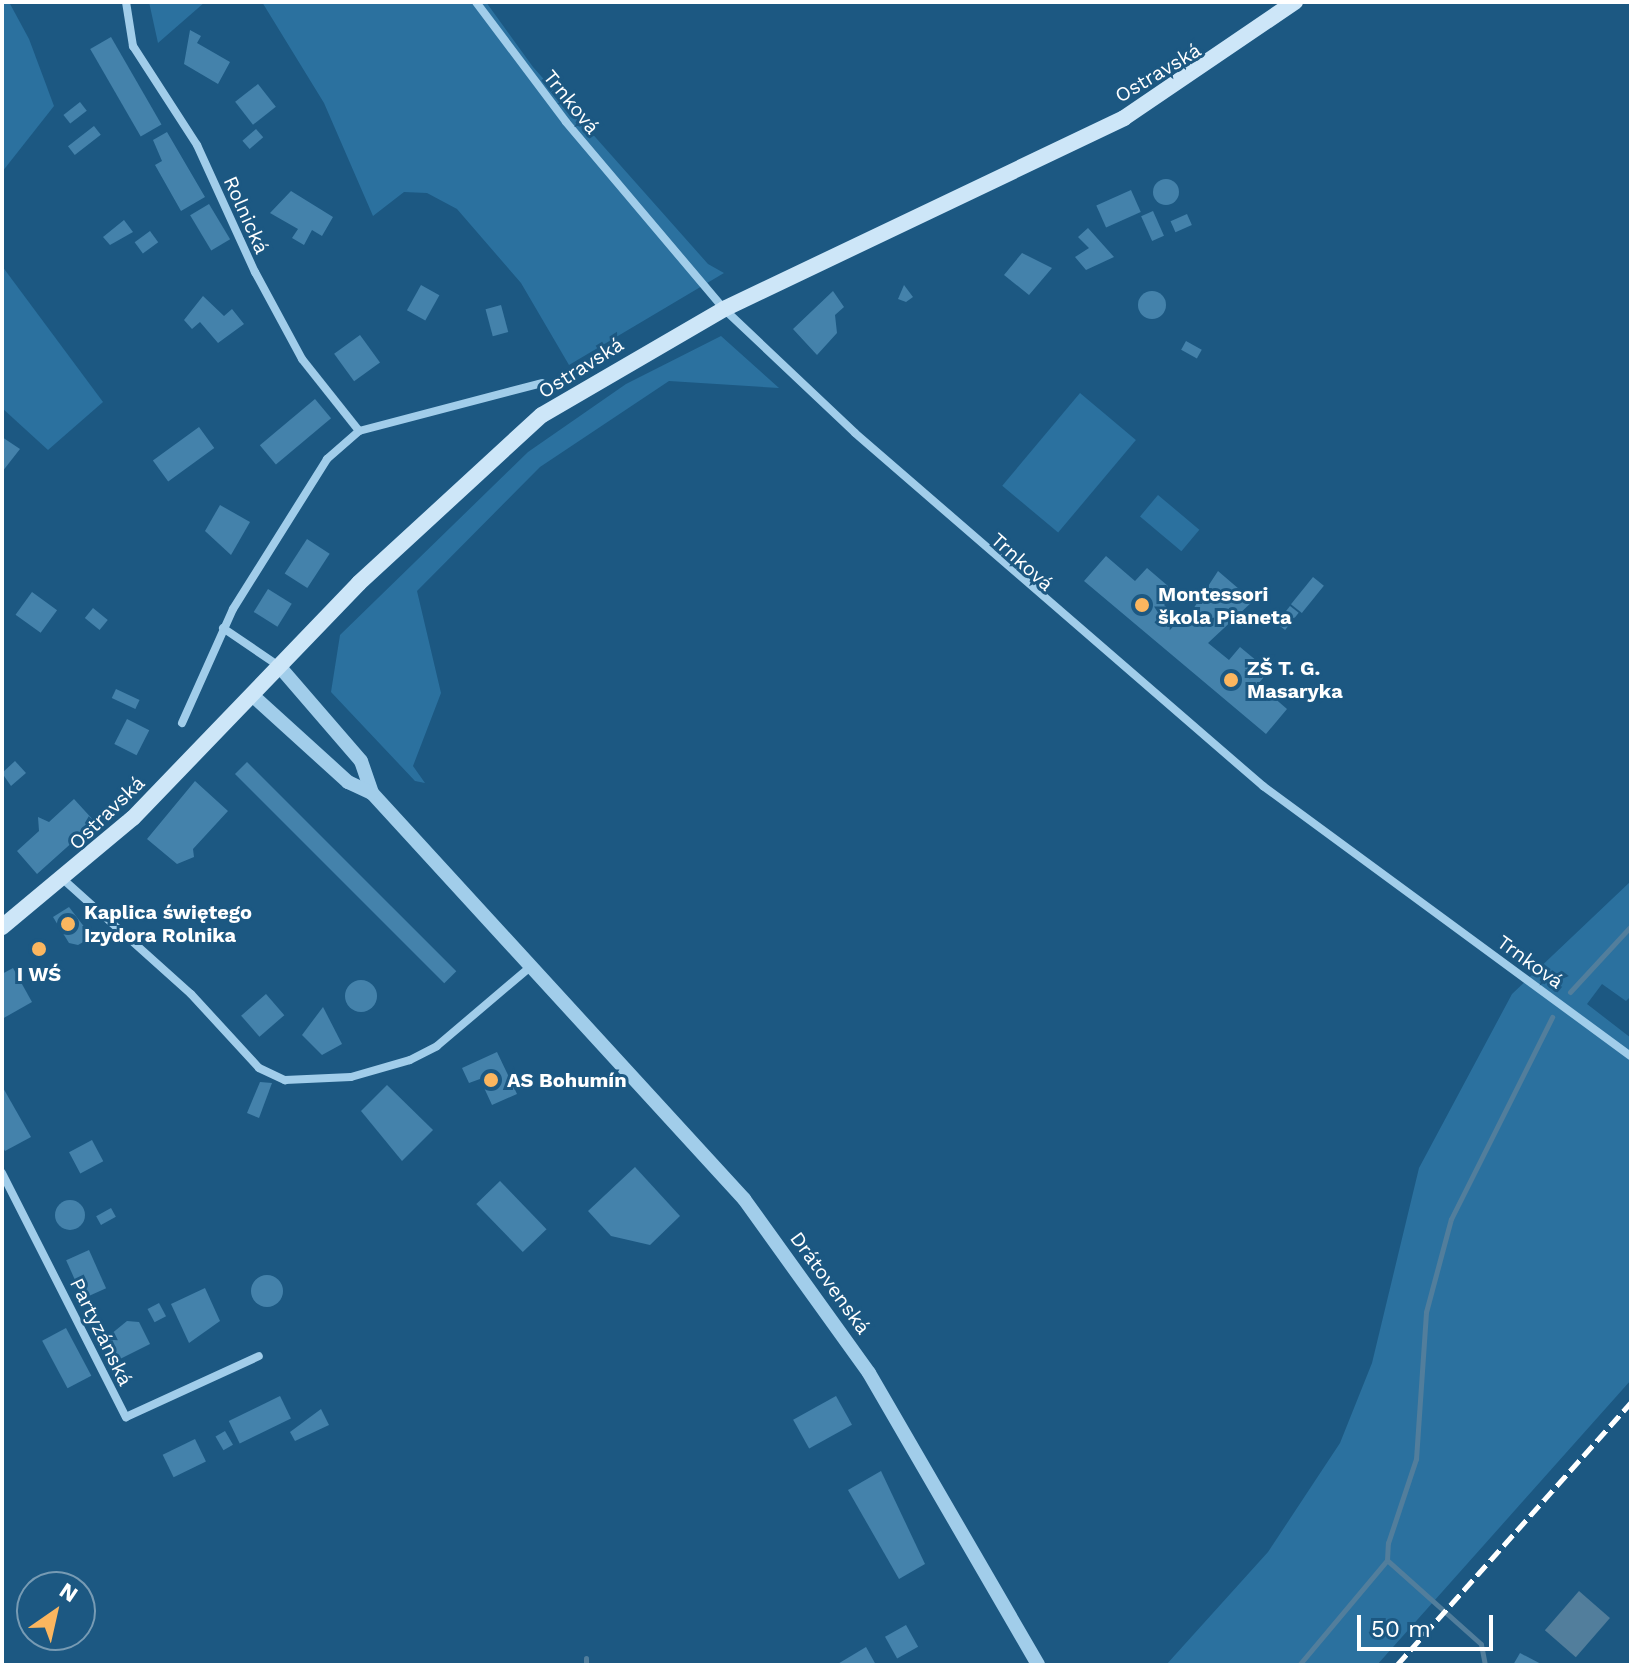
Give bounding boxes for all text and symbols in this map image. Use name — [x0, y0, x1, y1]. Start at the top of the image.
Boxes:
street label: Ostravská — [1111, 38, 1205, 108]
street label: Trnková — [538, 65, 604, 139]
street label: Rolnická — [218, 172, 274, 258]
street label: Ostravská — [534, 332, 628, 404]
street label: Trnková — [986, 528, 1058, 596]
place label: Montessori škola Pianeta — [1158, 582, 1292, 629]
marker: Montessori škola Pianeta — [1133, 596, 1151, 614]
place label: ZŠ T. G. Masaryka — [1247, 656, 1343, 703]
marker: ZŠ T. G. Masaryka — [1222, 671, 1240, 689]
street label: Ostravská — [64, 771, 150, 855]
place label: Kaplica świętego Izydora Rolnika — [84, 900, 252, 947]
marker: Kaplica świętego Izydora Rolnika — [59, 915, 77, 933]
street label: Trnková — [1492, 930, 1568, 994]
marker: I WŚ — [30, 940, 48, 958]
place label: I WŚ — [17, 962, 61, 986]
place label: AS Bohumín — [507, 1068, 627, 1092]
marker: AS Bohumín — [482, 1071, 500, 1089]
street label: Drátovenská — [785, 1227, 875, 1339]
street label: Partyzánská — [65, 1274, 137, 1390]
north arrow — [16, 1571, 96, 1651]
text: N — [55, 1577, 82, 1607]
scale bar — [1361, 1599, 1497, 1649]
text: 50 m — [1371, 1615, 1431, 1643]

